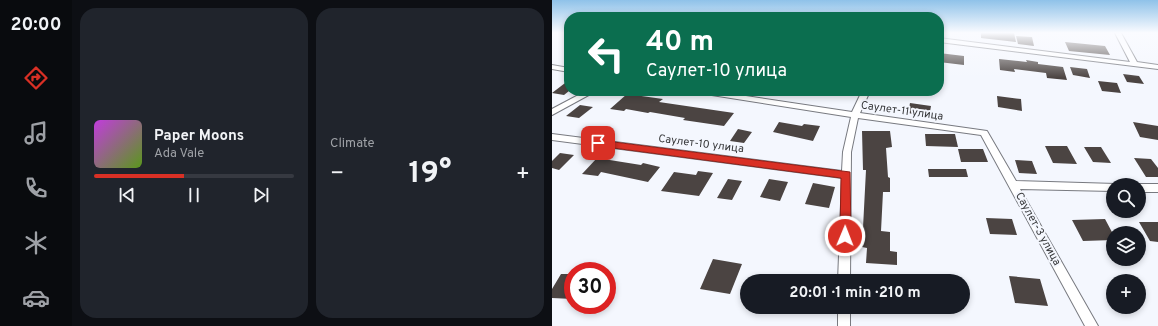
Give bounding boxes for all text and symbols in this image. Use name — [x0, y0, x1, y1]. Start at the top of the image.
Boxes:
text: 20:00 — [11, 14, 61, 37]
text: 40 m — [646, 25, 714, 61]
icon: left — [580, 28, 632, 80]
text: Саулет-10 улица — [646, 60, 787, 83]
icon: directions — [22, 64, 50, 92]
street label: Саулет-11 улица — [860, 98, 944, 124]
icon: music — [22, 119, 50, 147]
pin — [581, 126, 615, 160]
text: Paper Moons — [154, 127, 244, 146]
icon: arrive — [587, 132, 609, 154]
street label: Саулет-10 улица — [657, 132, 745, 156]
text: Climate — [330, 136, 375, 152]
text: Ada Vale — [154, 146, 204, 162]
text: 19° — [409, 156, 451, 193]
text: − — [330, 161, 344, 188]
text: + — [516, 161, 530, 188]
icon: phone — [22, 174, 50, 202]
map controls — [1106, 178, 1146, 314]
button: search — [1106, 178, 1146, 218]
icon: previous — [116, 184, 138, 206]
icon: pause — [183, 184, 205, 206]
icon: next — [250, 184, 272, 206]
street label: Саулет-3 улица — [1012, 190, 1064, 268]
position arrow — [824, 215, 866, 257]
button: layers — [1106, 226, 1146, 266]
icon: climate — [22, 229, 50, 257]
speed limit sign: 30 — [564, 262, 616, 314]
button: + — [1106, 274, 1146, 314]
icon: car — [22, 284, 50, 312]
text: 20:01 · 1 min · 210 m — [789, 284, 921, 303]

